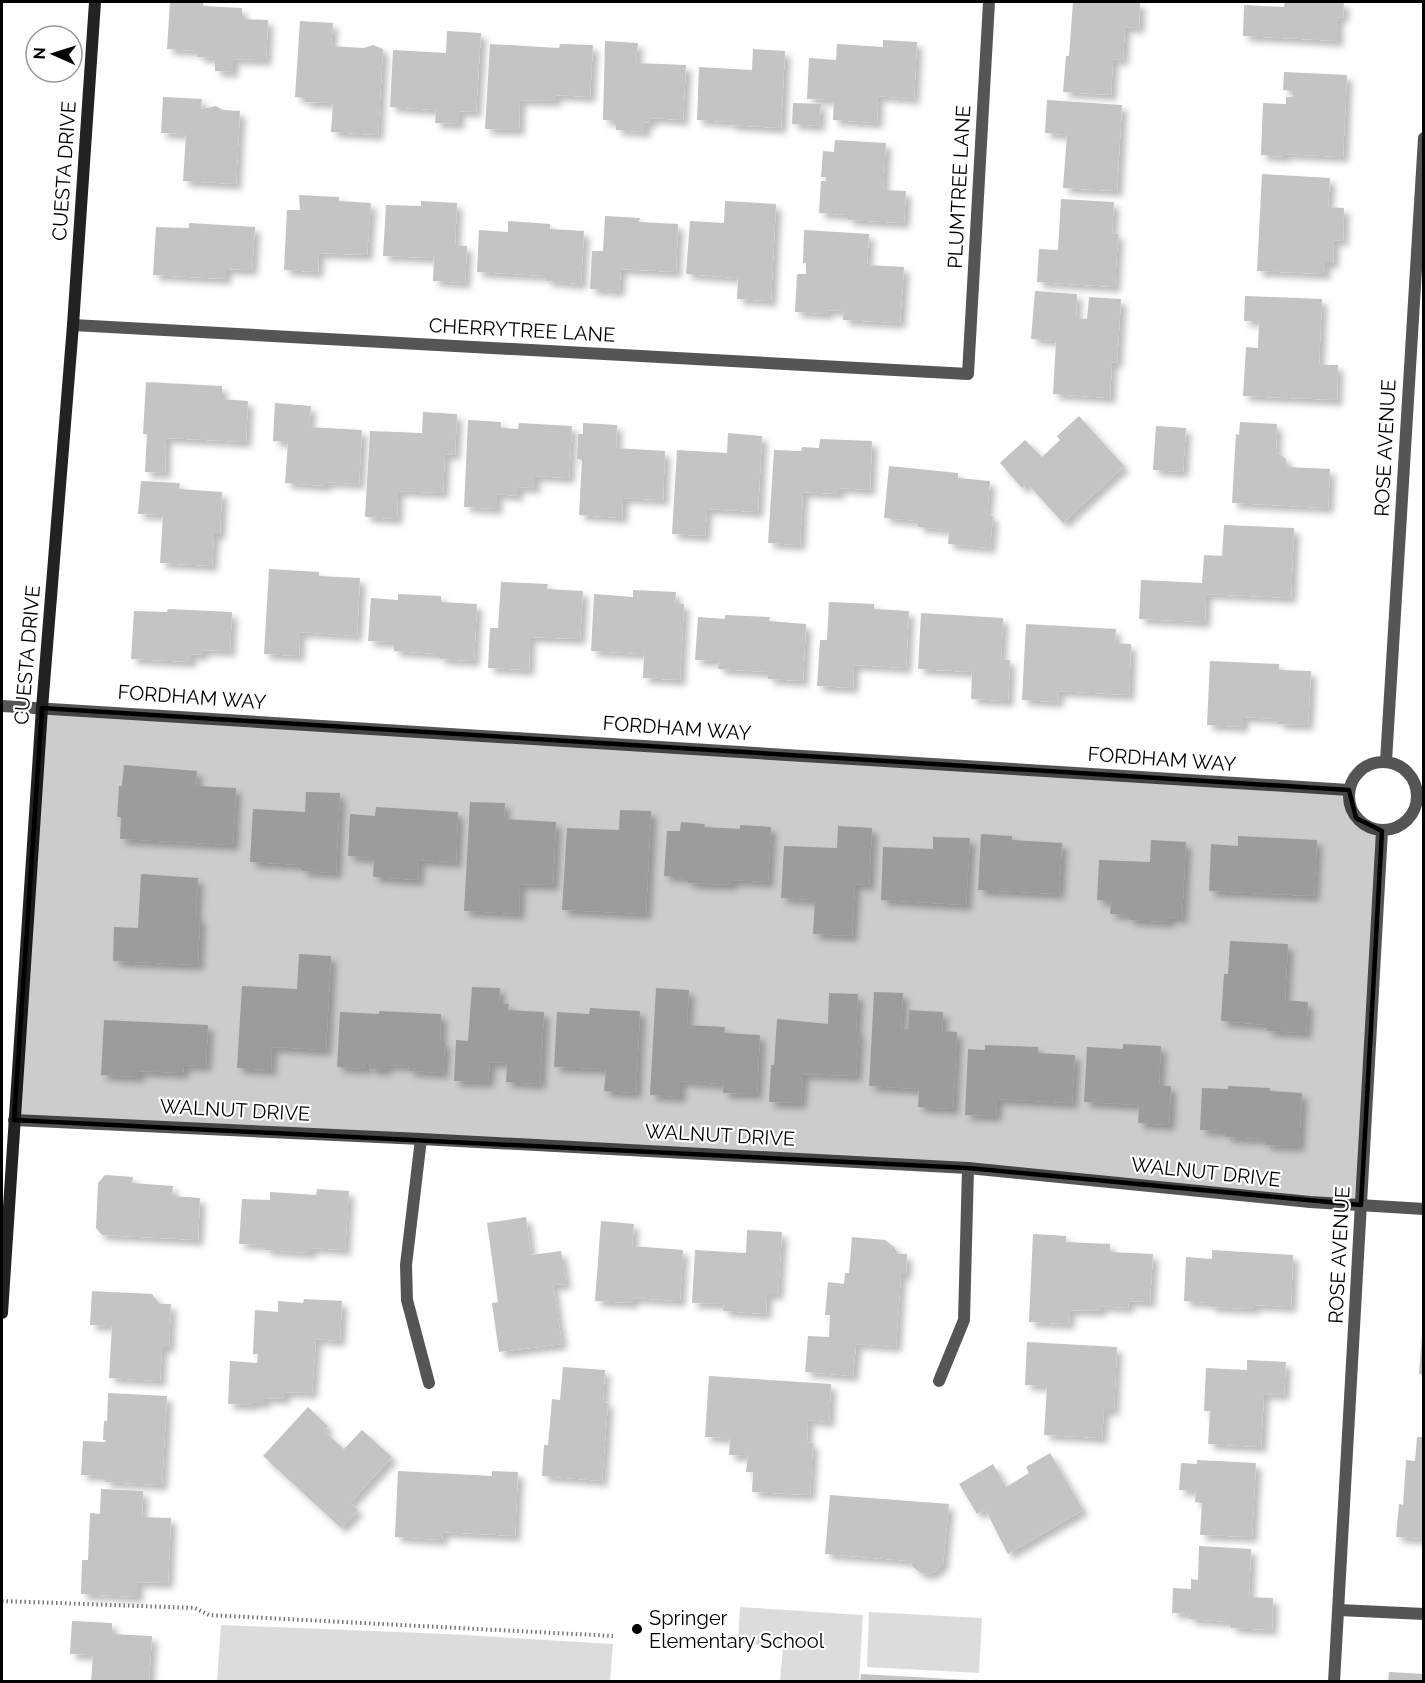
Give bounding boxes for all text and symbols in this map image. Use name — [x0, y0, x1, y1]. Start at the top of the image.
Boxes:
north arrow — [24, 24, 84, 84]
text: N — [30, 47, 49, 60]
street label: CUESTA DRIVE — [47, 100, 81, 242]
street label: PLUMTREE LANE — [943, 105, 975, 269]
street label: CHERRYTREE LANE — [428, 313, 616, 347]
street label: ROSE AVENUE — [1369, 379, 1401, 517]
street label: CUESTA DRIVE — [9, 584, 45, 726]
street label: FORDHAM WAY — [117, 680, 267, 714]
street label: FORDHAM WAY — [602, 711, 752, 745]
street label: FORDHAM WAY — [1087, 742, 1237, 776]
street label: WALNUT DRIVE — [159, 1094, 311, 1126]
street label: WALNUT DRIVE — [644, 1119, 796, 1151]
street label: WALNUT DRIVE — [1130, 1152, 1282, 1192]
street label: ROSE AVENUE — [1323, 1186, 1355, 1324]
place label: Springer Elementary School — [649, 1606, 825, 1653]
marker: Springer Elementary School — [630, 1622, 644, 1636]

